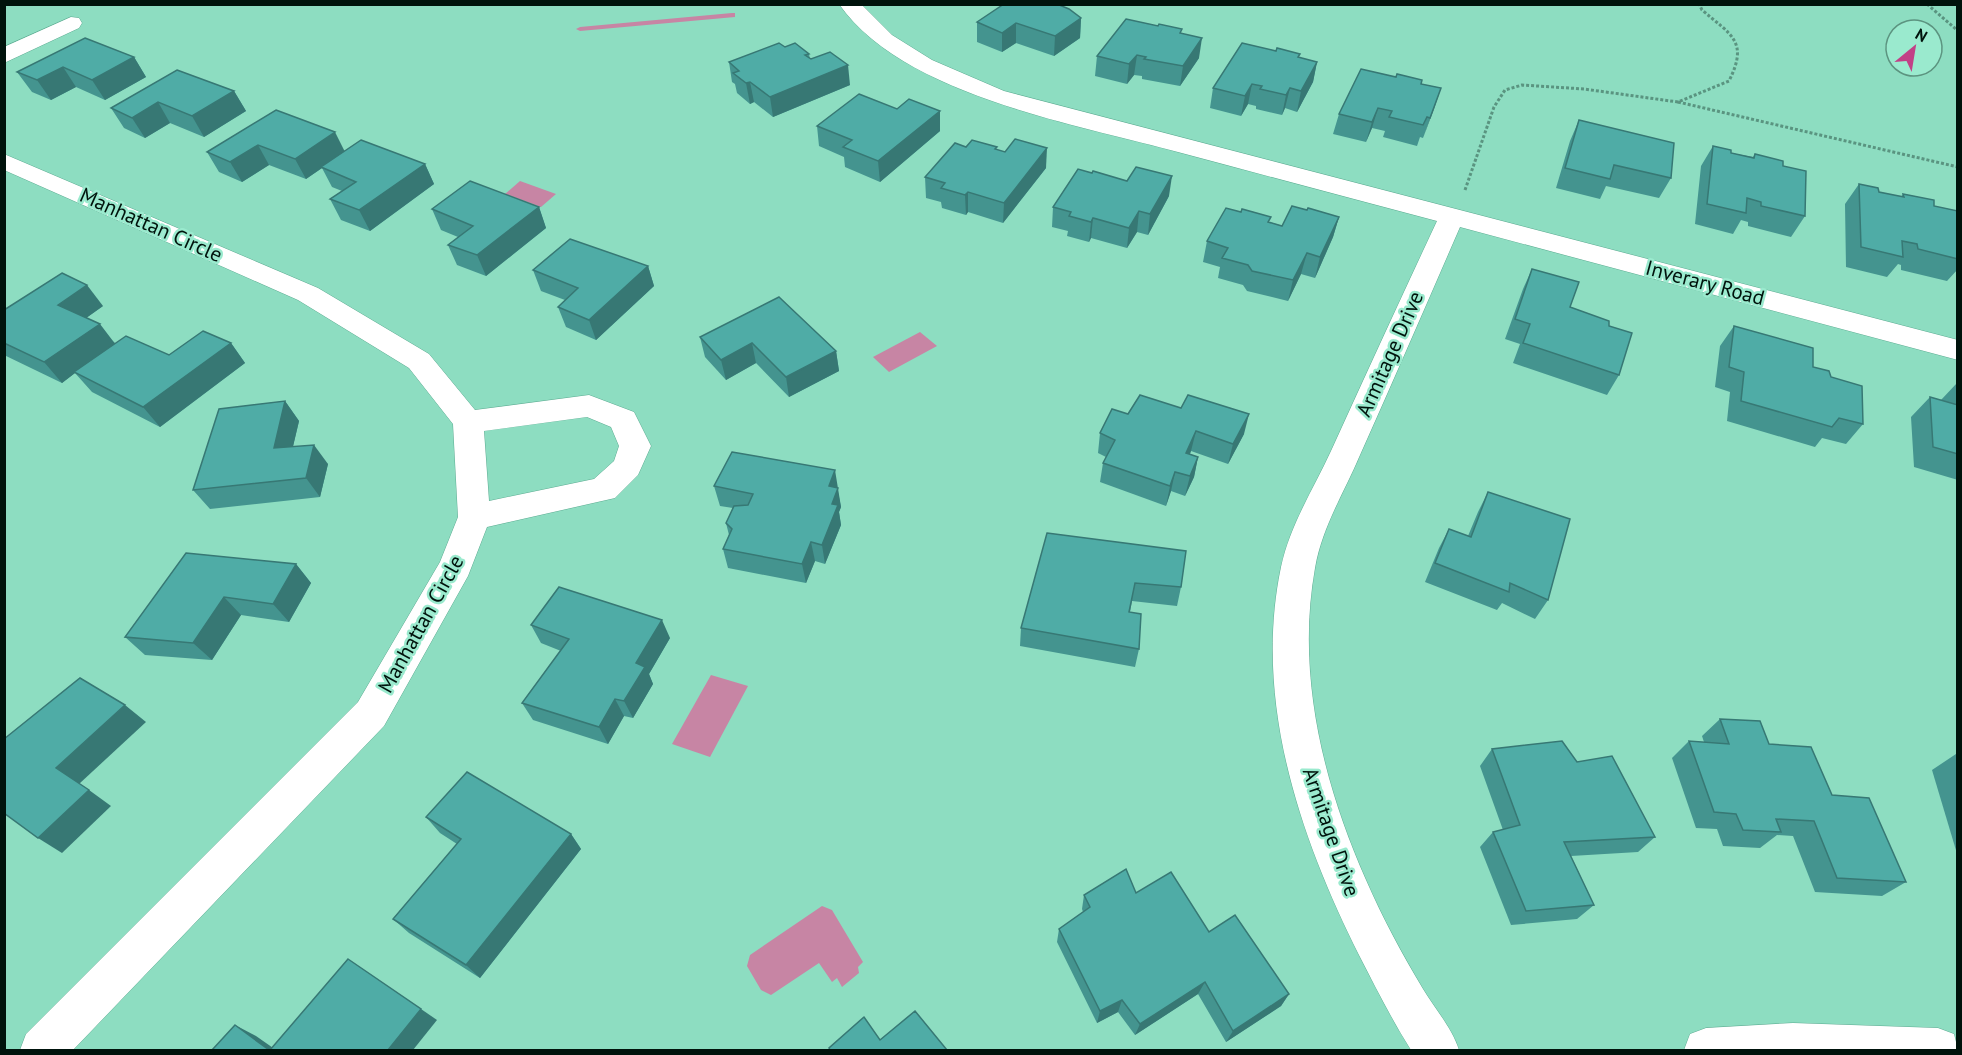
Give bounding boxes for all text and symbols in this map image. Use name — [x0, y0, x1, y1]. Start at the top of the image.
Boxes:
north arrow — [1884, 18, 1944, 78]
text: N — [1912, 24, 1931, 46]
street label: Manhattan Circle — [76, 181, 227, 268]
street label: Inverary Road — [1643, 254, 1768, 311]
street label: Armitage Drive — [1350, 287, 1429, 421]
street label: Manhattan Circle — [372, 550, 470, 697]
street label: Armitage Drive — [1297, 764, 1366, 900]

